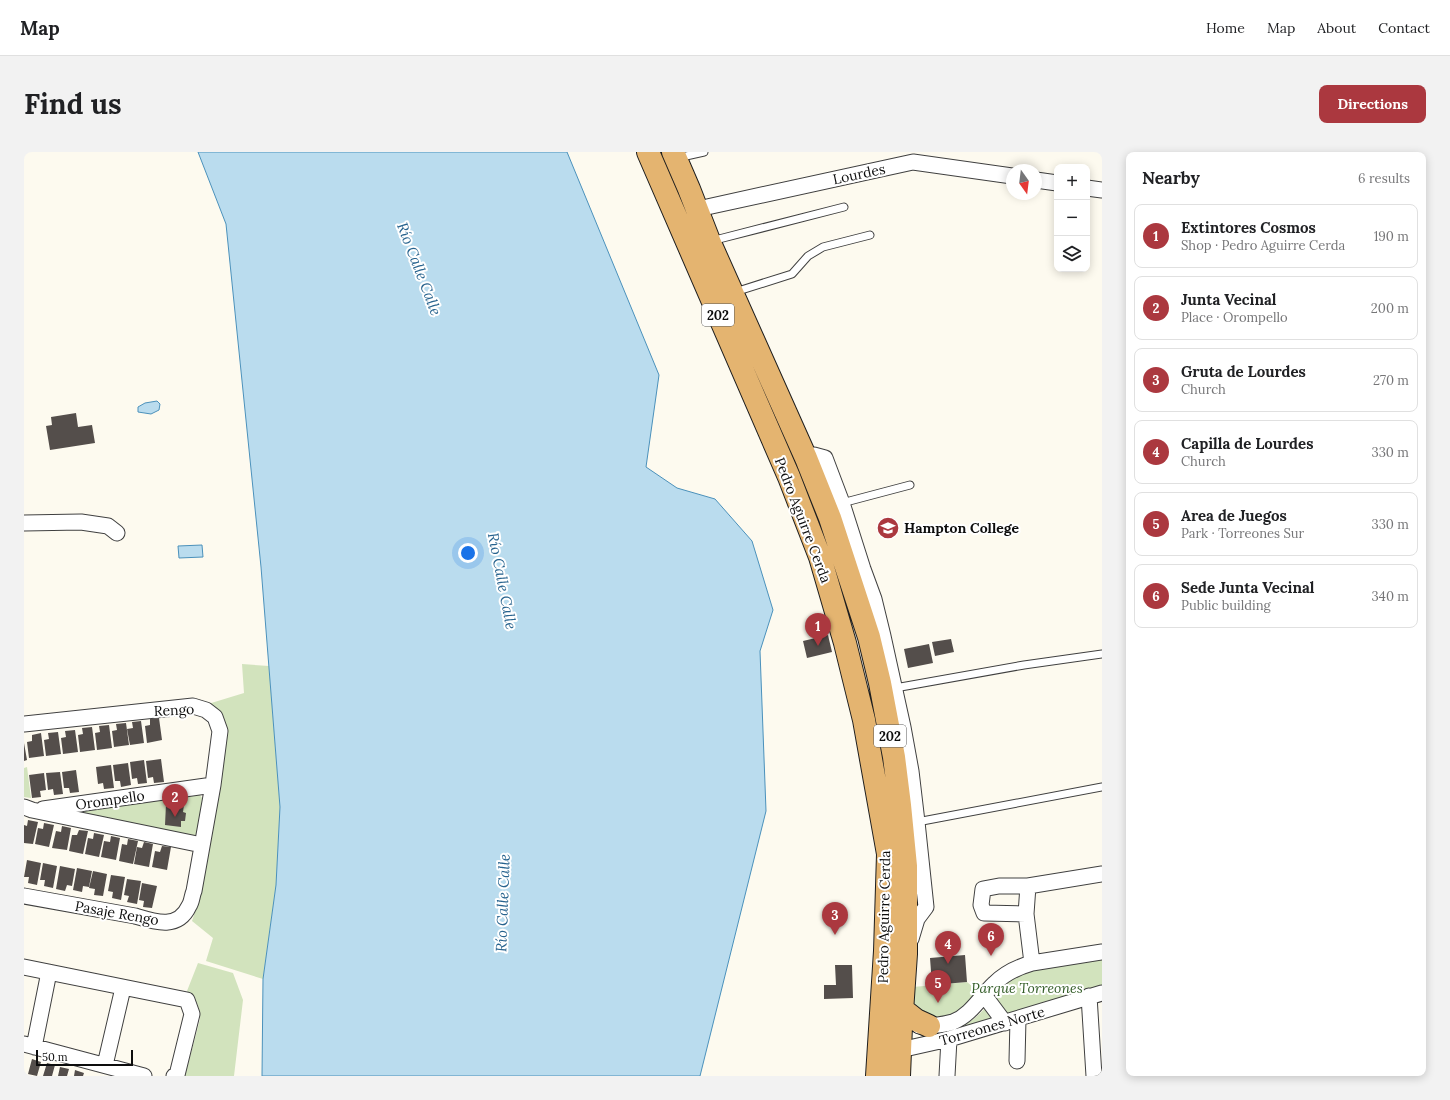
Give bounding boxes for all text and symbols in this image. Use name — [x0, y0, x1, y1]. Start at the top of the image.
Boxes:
text: Map — [20, 16, 60, 40]
text: Home — [1206, 19, 1245, 37]
text: Map — [1267, 19, 1295, 37]
text: About — [1317, 19, 1356, 37]
text: Contact — [1378, 19, 1430, 37]
button: Directions — [1319, 85, 1426, 123]
text: Find us — [24, 86, 122, 122]
street label: Lourdes — [831, 160, 887, 188]
north arrow — [1006, 164, 1042, 200]
map controls — [1054, 164, 1090, 272]
button: + — [1054, 164, 1090, 200]
text: Nearby — [1142, 167, 1200, 189]
text: 6 results — [1358, 170, 1410, 187]
button: − — [1054, 200, 1090, 236]
text: Extintores Cosmos — [1181, 218, 1316, 237]
water label: Río Calle Calle — [393, 220, 446, 318]
text: 1 — [1153, 228, 1159, 245]
text: 190 m — [1374, 228, 1409, 245]
button: layers — [1054, 236, 1090, 272]
text: Shop · Pedro Aguirre Cerda — [1181, 237, 1345, 254]
text: Junta Vecinal — [1181, 290, 1277, 309]
text: 2 — [1153, 300, 1159, 317]
text: 200 m — [1371, 300, 1409, 317]
road number: 202 — [702, 304, 734, 326]
text: Place · Orompello — [1181, 309, 1288, 326]
text: Gruta de Lourdes — [1181, 362, 1306, 381]
text: 3 — [1152, 372, 1160, 389]
text: 270 m — [1373, 372, 1409, 389]
text: Church — [1181, 381, 1226, 398]
text: Capilla de Lourdes — [1181, 434, 1313, 453]
text: 4 — [1152, 444, 1160, 461]
text: 330 m — [1371, 444, 1409, 461]
text: Church — [1181, 453, 1226, 470]
street label: Pedro Aguirre Cerda — [771, 455, 835, 585]
text: Area de Juegos — [1181, 506, 1287, 525]
school or university icon: Hampton College — [875, 515, 901, 541]
text: 5 — [1152, 516, 1160, 533]
text: 330 m — [1371, 516, 1409, 533]
place label: Hampton College — [904, 519, 1019, 537]
text: Park · Torreones Sur — [1181, 525, 1304, 542]
water label: Río Calle Calle — [484, 531, 521, 631]
your location — [458, 543, 478, 563]
text: Sede Junta Vecinal — [1181, 578, 1315, 597]
text: 6 — [1152, 588, 1160, 605]
text: 340 m — [1372, 588, 1409, 605]
text: Public building — [1181, 597, 1271, 614]
pin: 1 — [805, 613, 831, 646]
street label: Rengo — [153, 700, 195, 720]
road number: 202 — [874, 725, 906, 747]
pin: 2 — [162, 784, 188, 817]
street label: Orompello — [74, 786, 146, 814]
street label: Pedro Aguirre Cerda — [874, 850, 894, 984]
water label: Río Calle Calle — [491, 854, 514, 952]
street label: Pasaje Rengo — [74, 897, 160, 929]
pin: 3 — [822, 902, 848, 935]
pin: 6 — [978, 923, 1004, 956]
pin: 4 — [935, 931, 961, 964]
pin: 5 — [925, 970, 951, 1003]
park label: Parque Torreones — [971, 979, 1083, 997]
street label: Torreones Norte — [937, 1002, 1047, 1050]
scale bar — [36, 1048, 133, 1067]
text: 50 m — [42, 1050, 68, 1064]

